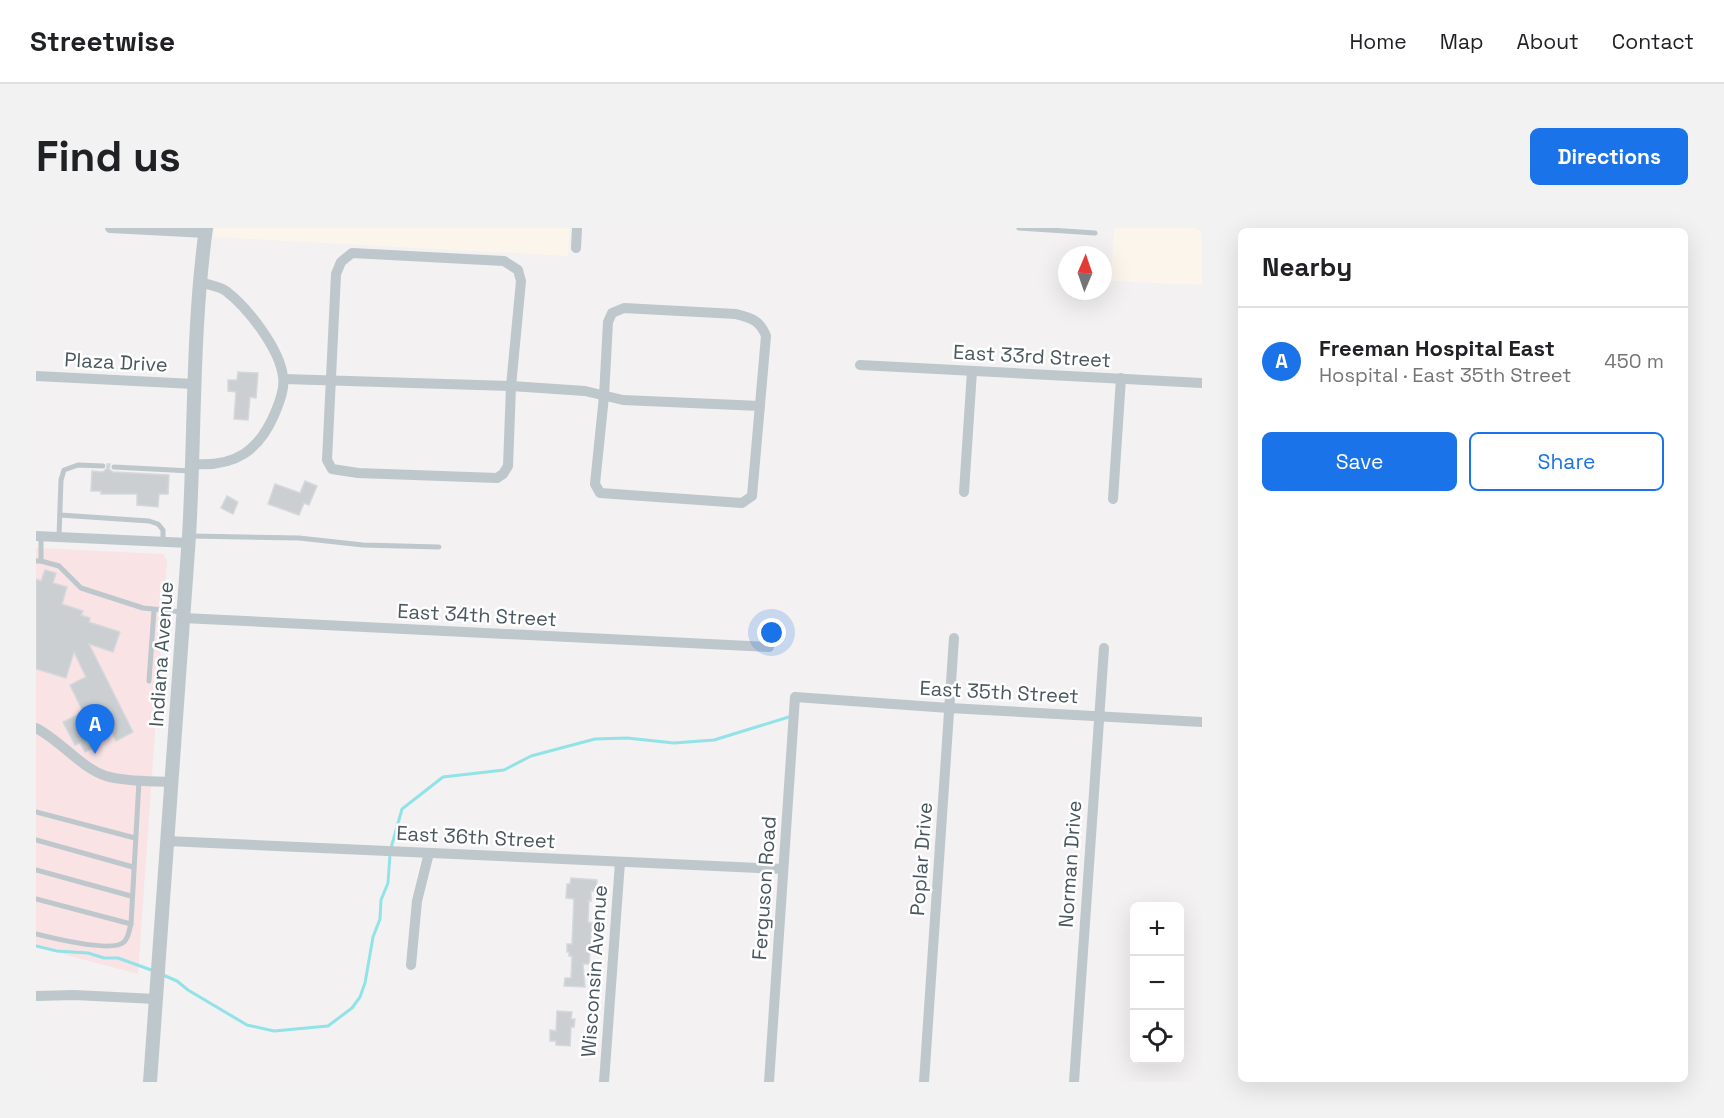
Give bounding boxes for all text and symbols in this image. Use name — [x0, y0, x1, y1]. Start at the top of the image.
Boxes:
text: Streetwise — [30, 23, 175, 59]
text: Home — [1349, 28, 1407, 55]
text: Map — [1440, 28, 1484, 55]
text: About — [1517, 28, 1579, 55]
text: Contact — [1612, 28, 1694, 55]
button: Directions — [1530, 128, 1688, 185]
text: Find us — [36, 130, 181, 183]
north arrow — [1058, 246, 1112, 300]
text: Nearby — [1262, 250, 1352, 284]
text: Freeman Hospital East — [1319, 334, 1555, 362]
street label: East 33rd Street — [953, 339, 1111, 373]
street label: Plaza Drive — [64, 346, 168, 378]
text: A — [1275, 348, 1288, 374]
text: 450 m — [1604, 348, 1664, 374]
text: Hospital · East 35th Street — [1319, 362, 1571, 388]
button: Save — [1262, 432, 1457, 491]
button: Share — [1469, 432, 1664, 491]
street label: Indiana Avenue — [143, 580, 179, 728]
street label: East 34th Street — [397, 598, 557, 632]
your location — [757, 618, 786, 647]
street label: East 35th Street — [919, 675, 1079, 709]
pin: A — [76, 704, 114, 754]
street label: Norman Drive — [1053, 800, 1087, 928]
street label: Poplar Drive — [904, 801, 938, 917]
street label: Ferguson Road — [746, 815, 782, 961]
street label: East 36th Street — [396, 820, 556, 854]
street label: Wisconsin Avenue — [575, 884, 613, 1058]
map controls — [1130, 902, 1184, 1064]
button: + — [1130, 902, 1184, 956]
button: − — [1130, 956, 1184, 1010]
button: locate — [1130, 1010, 1184, 1064]

